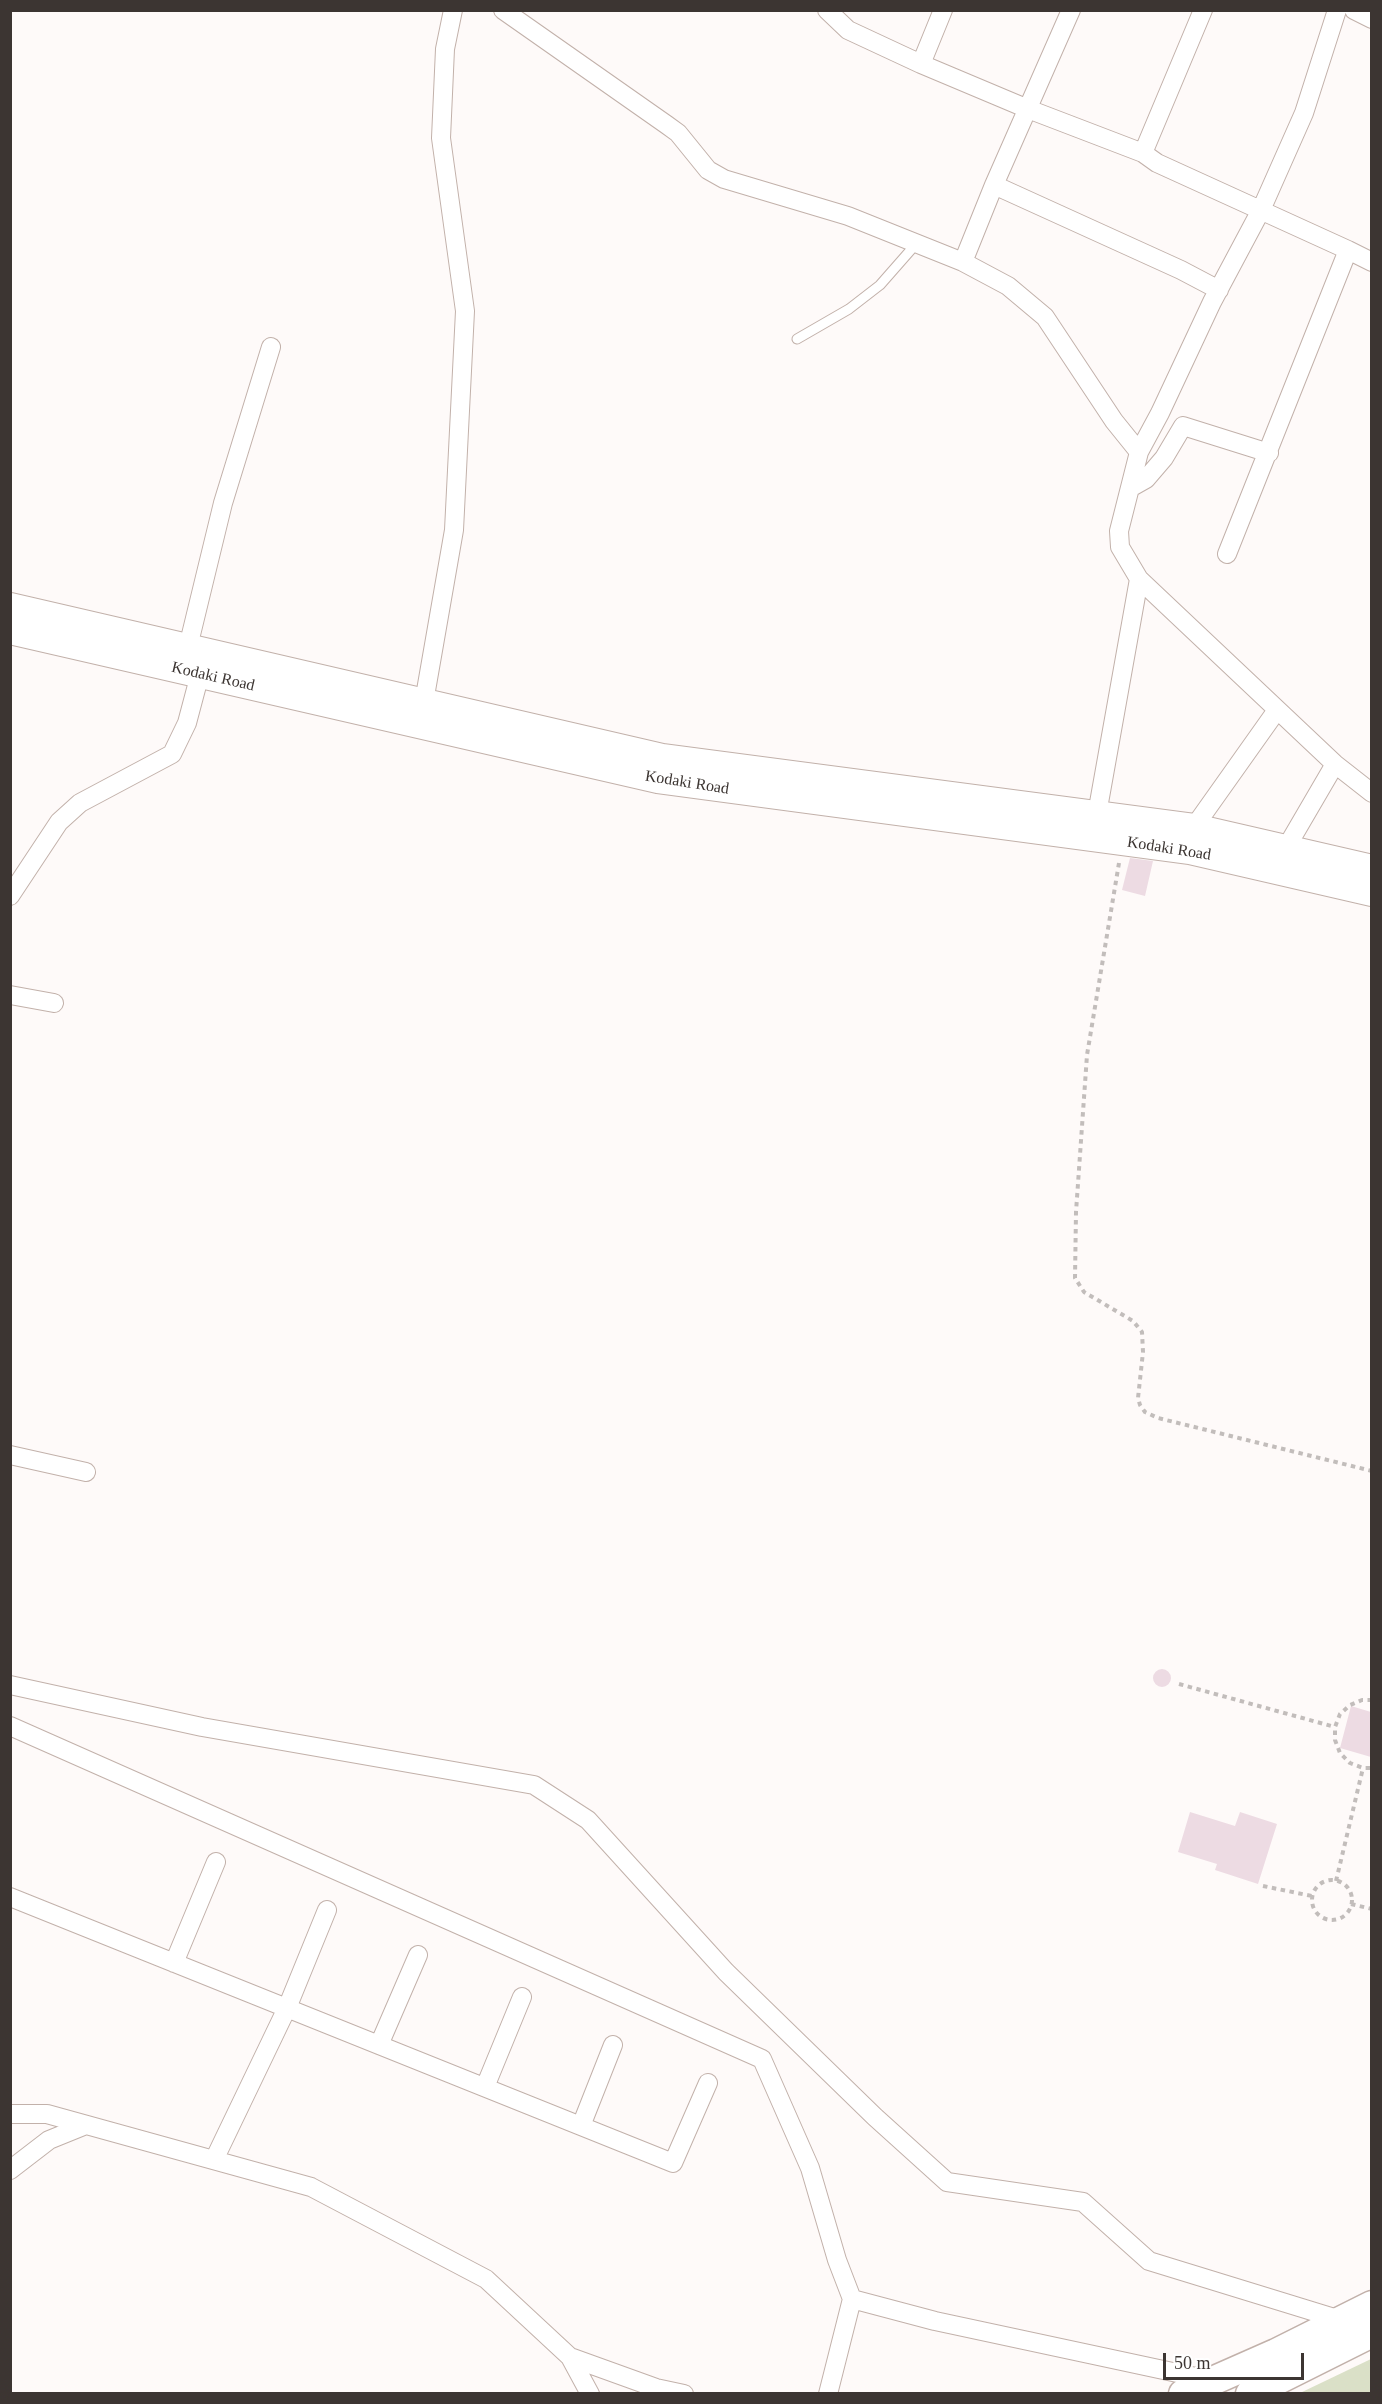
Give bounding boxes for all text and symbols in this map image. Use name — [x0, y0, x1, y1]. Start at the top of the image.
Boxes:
street label: Kodaki Road — [169, 658, 257, 696]
street label: Kodaki Road — [644, 767, 730, 799]
street label: Kodaki Road — [1126, 833, 1212, 865]
scale bar — [1166, 2341, 1307, 2379]
text: 50 m — [1174, 2353, 1211, 2373]

